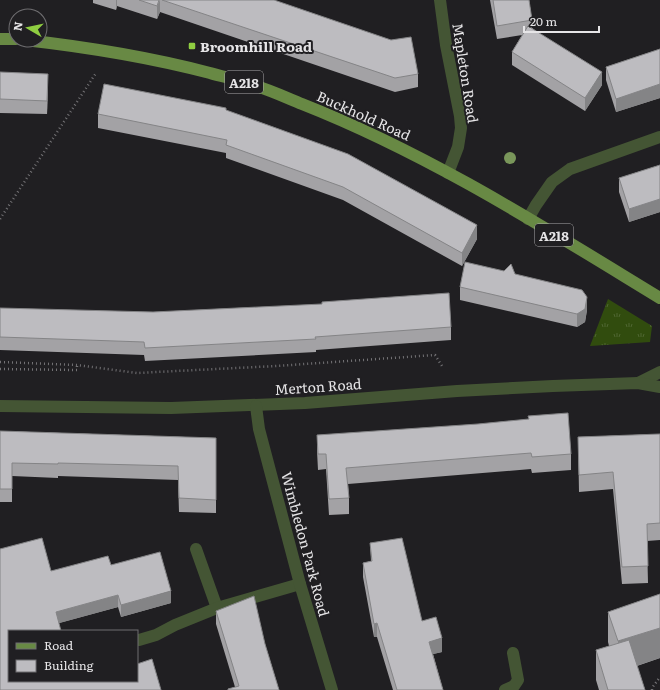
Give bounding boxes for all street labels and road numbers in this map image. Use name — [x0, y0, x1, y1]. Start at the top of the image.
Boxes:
street label: Mapleton Road — [448, 22, 484, 125]
road number: A218 — [225, 71, 263, 93]
street label: Buckhold Road — [314, 85, 414, 145]
road number: A218 — [535, 224, 573, 246]
street label: Merton Road — [274, 373, 363, 399]
street label: Wimbledon Park Road — [277, 469, 335, 619]

